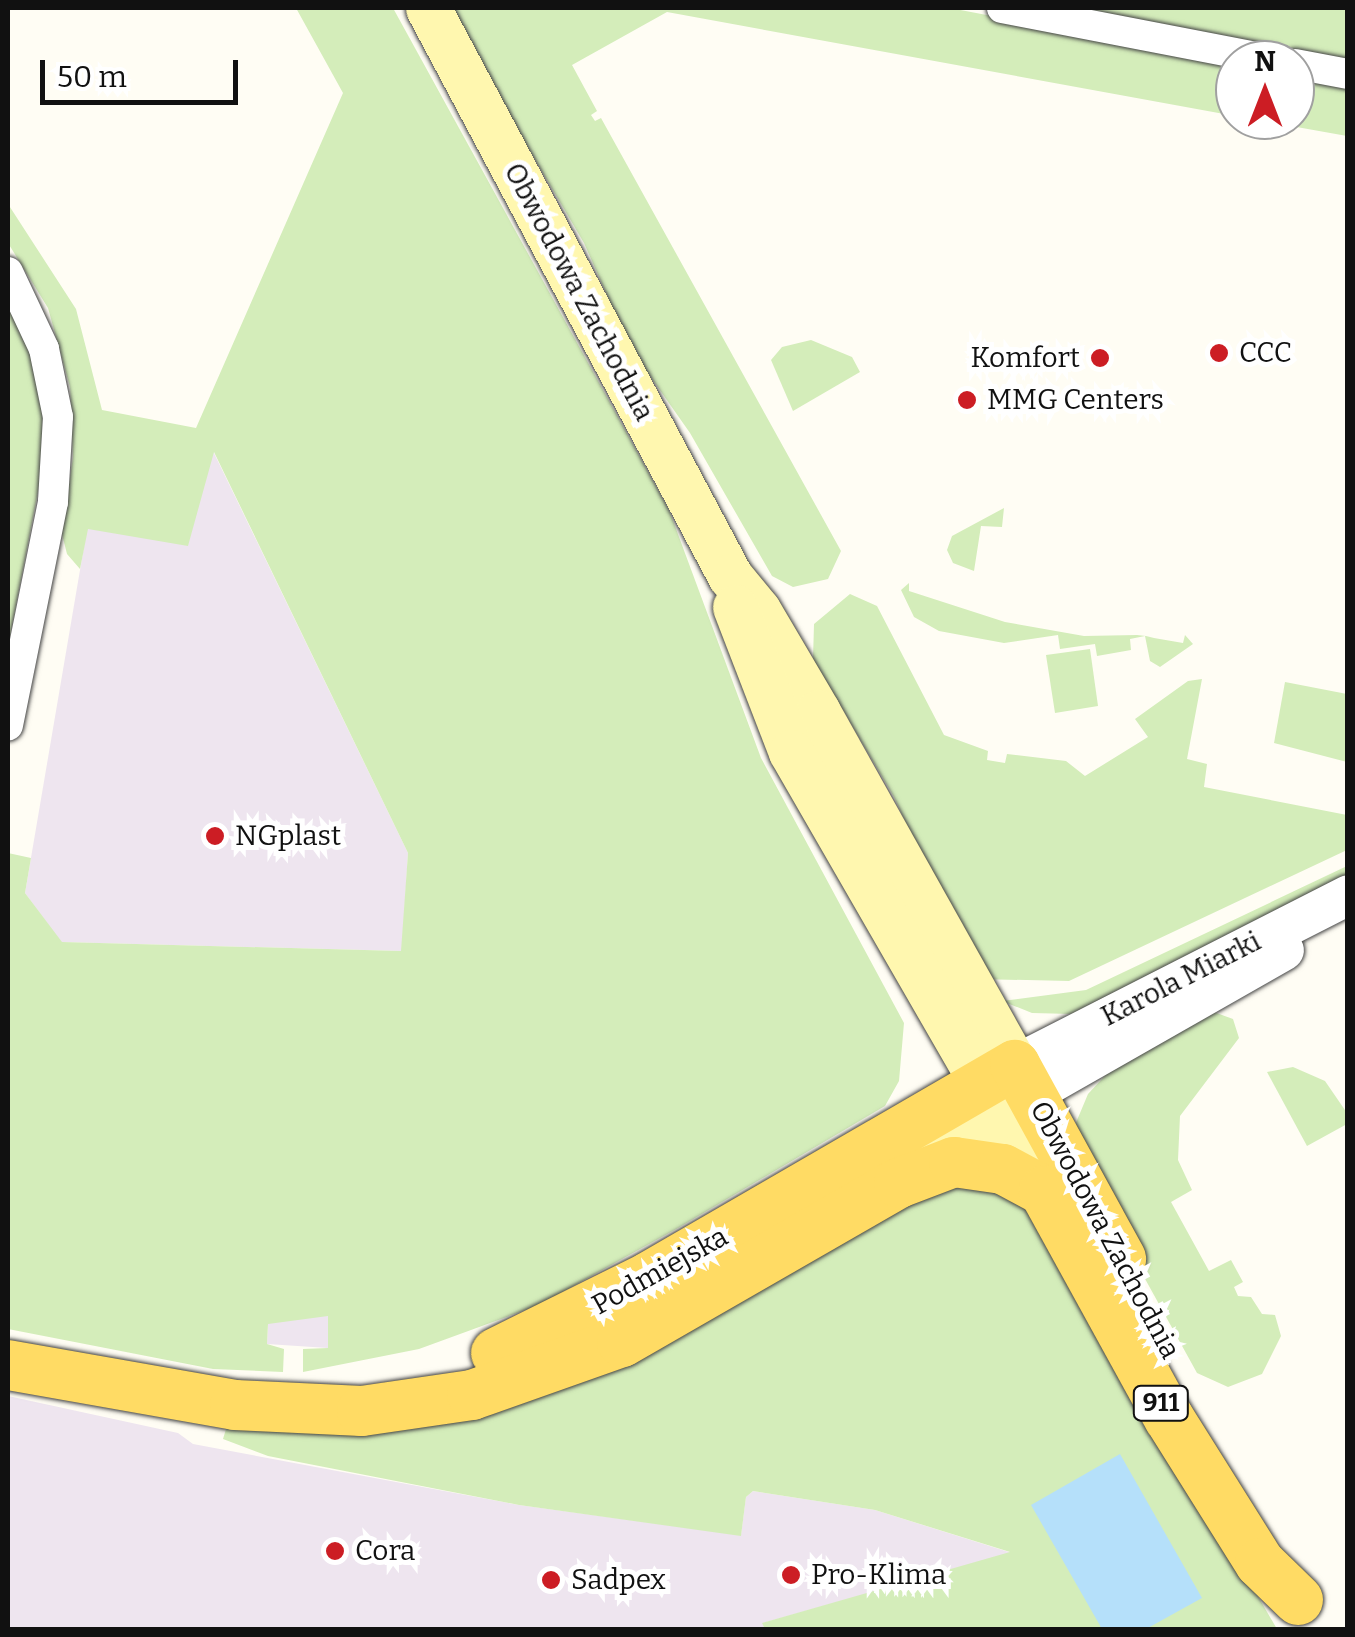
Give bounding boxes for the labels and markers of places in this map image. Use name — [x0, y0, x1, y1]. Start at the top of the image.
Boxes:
place label: CCC — [1239, 336, 1292, 370]
place label: Komfort — [970, 341, 1080, 375]
marker: CCC — [1208, 342, 1230, 364]
marker: Komfort — [1089, 347, 1111, 369]
place label: MMG Centers — [987, 383, 1164, 417]
marker: MMG Centers — [956, 389, 978, 411]
place label: NGplast — [235, 819, 341, 853]
marker: NGplast — [204, 825, 226, 847]
place label: Cora — [355, 1534, 415, 1568]
marker: Cora — [324, 1540, 346, 1562]
place label: Pro-Klima — [811, 1558, 946, 1592]
place label: Sadpex — [571, 1563, 666, 1597]
marker: Pro-Klima — [780, 1564, 802, 1586]
marker: Sadpex — [540, 1569, 562, 1591]

